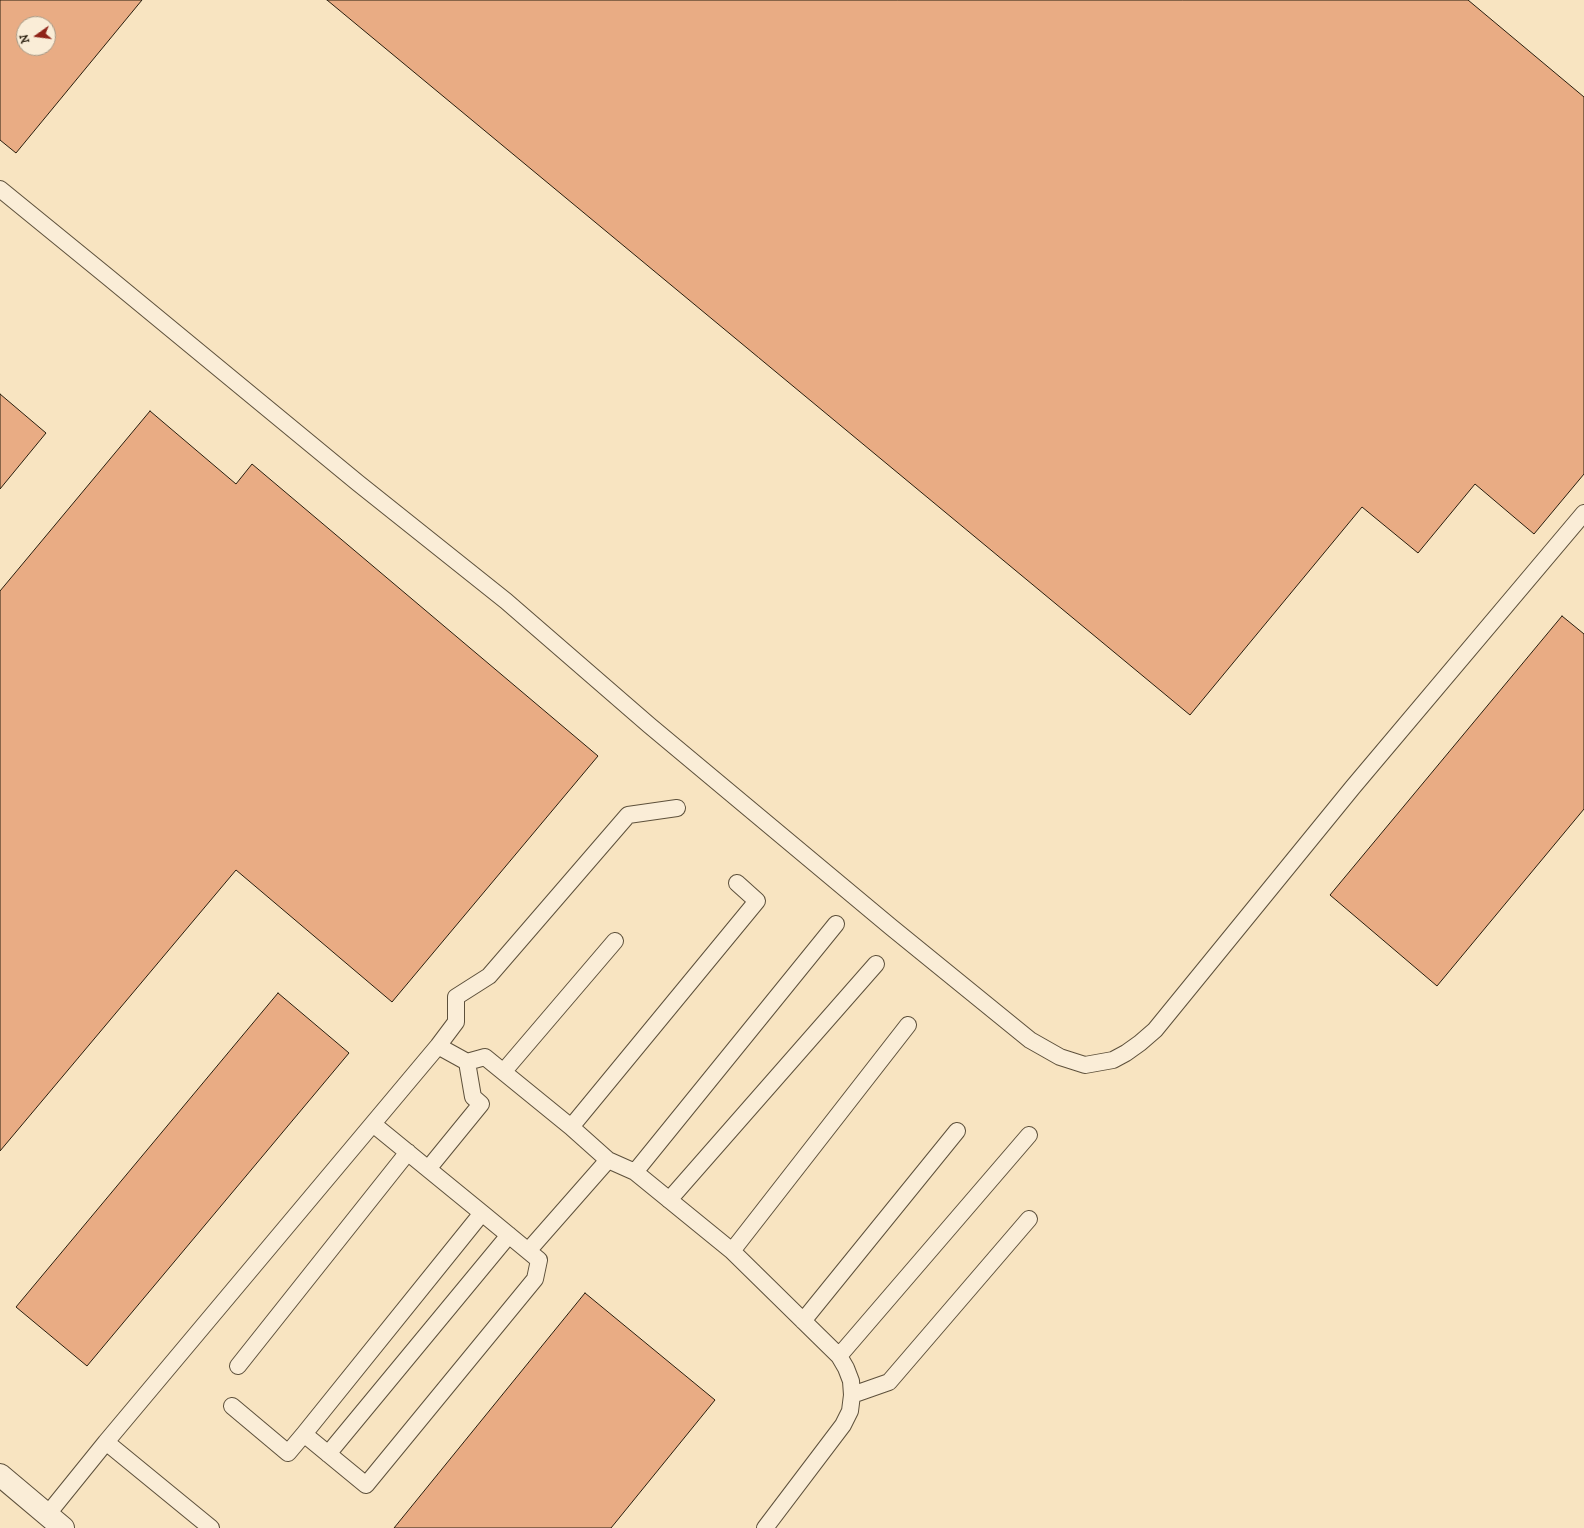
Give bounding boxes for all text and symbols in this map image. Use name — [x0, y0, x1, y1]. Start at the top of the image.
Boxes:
north arrow — [16, 16, 56, 56]
text: N — [17, 33, 33, 45]

